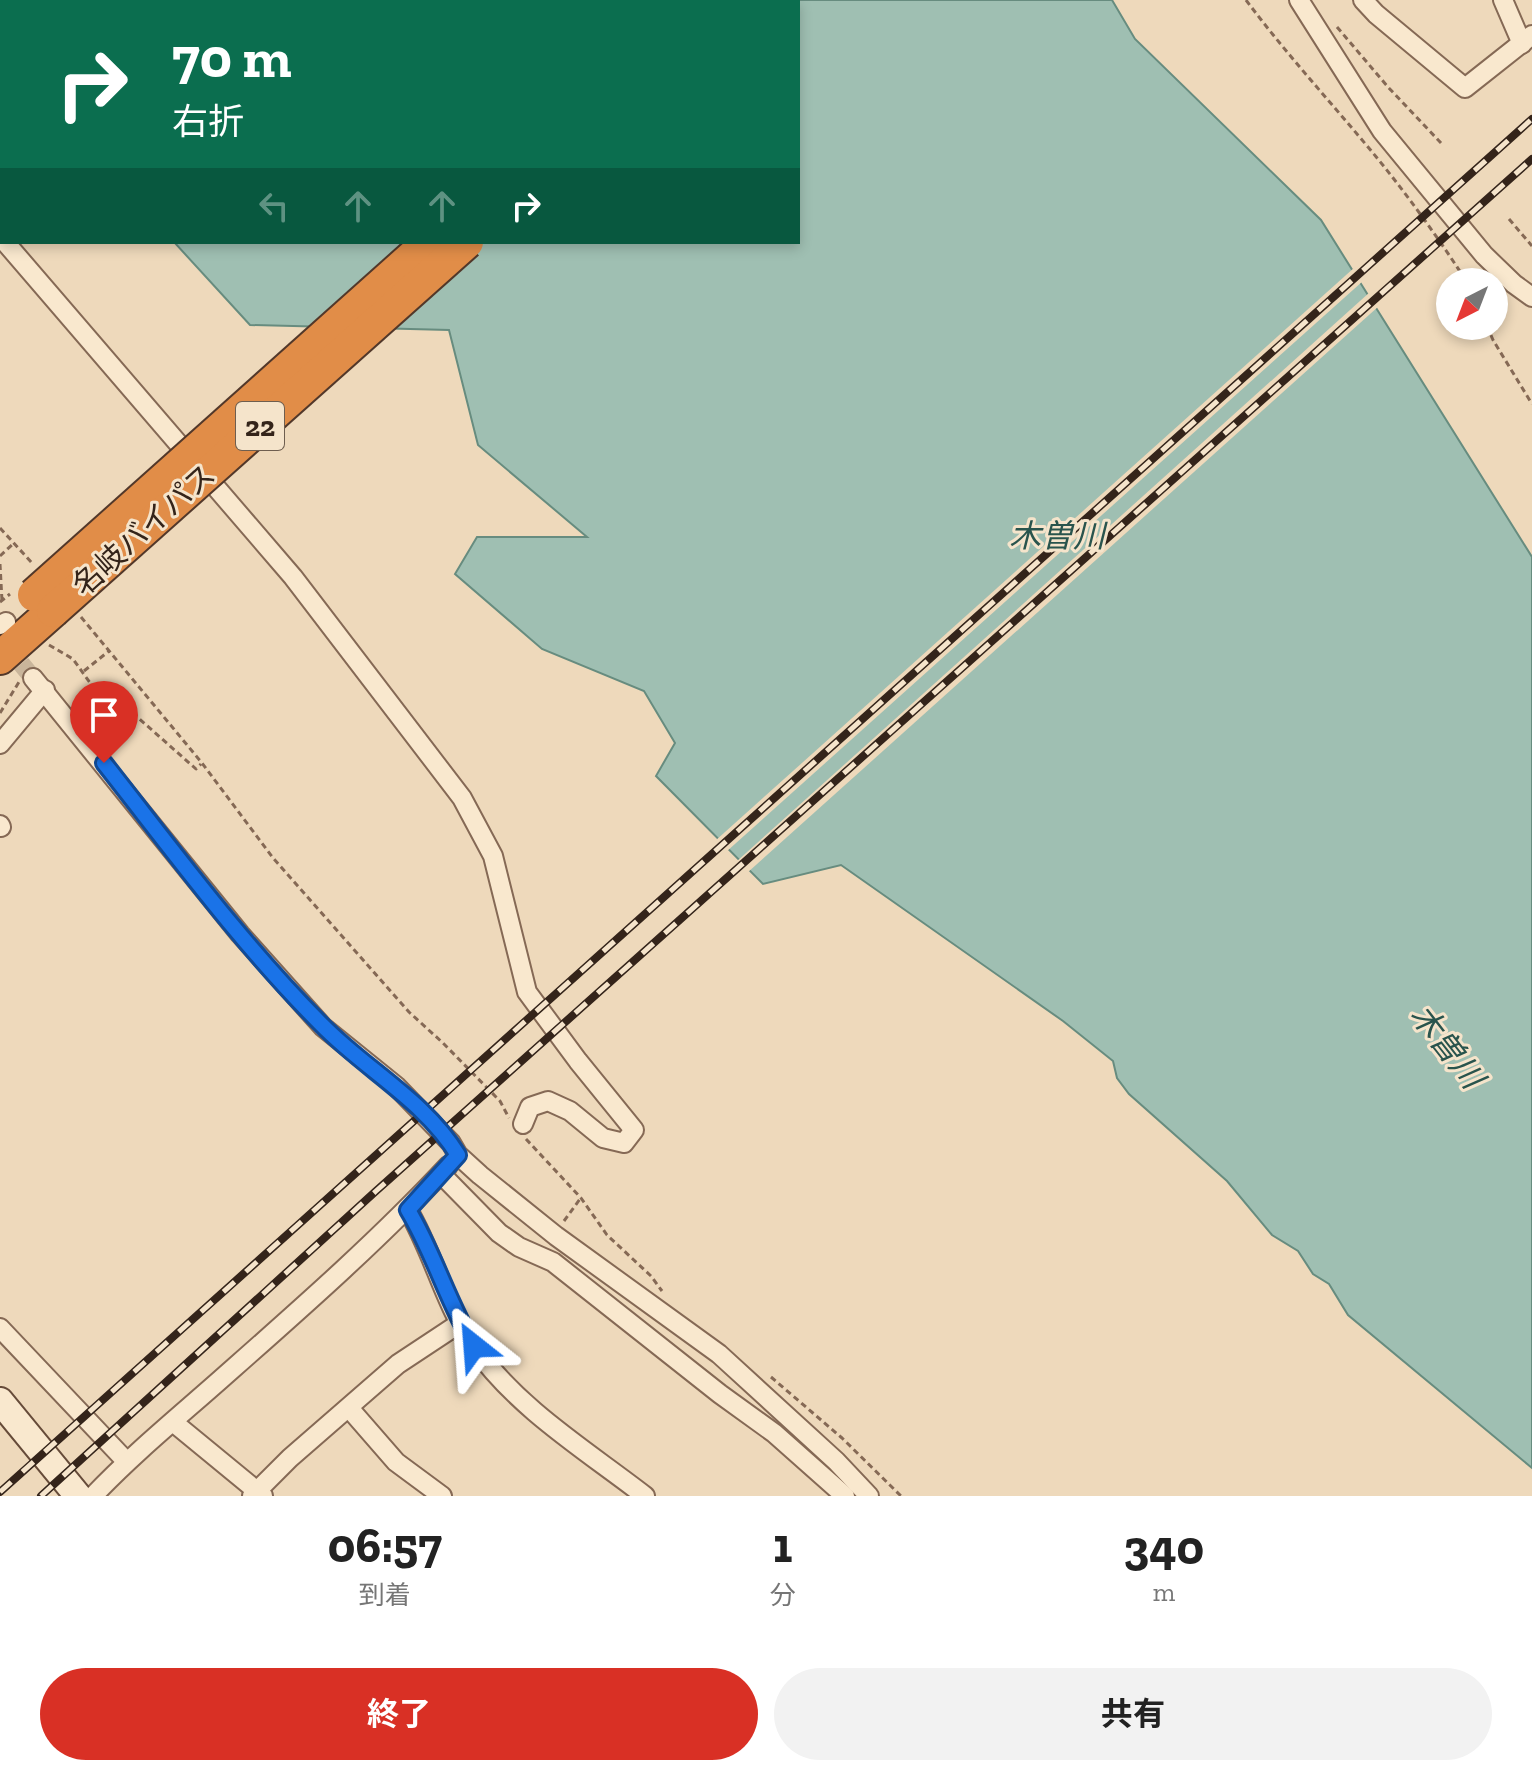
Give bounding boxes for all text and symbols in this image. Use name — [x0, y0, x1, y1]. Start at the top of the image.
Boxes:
text: 70 m — [172, 24, 292, 91]
icon: right — [40, 32, 144, 136]
text: 右折 — [172, 100, 244, 143]
icon: left — [252, 184, 296, 228]
icon: ahead — [336, 184, 380, 228]
icon: ahead — [420, 184, 464, 228]
icon: right — [504, 184, 548, 228]
north arrow — [1436, 268, 1508, 340]
map controls — [1436, 268, 1508, 340]
road number: 22 — [236, 402, 284, 450]
street label: 名岐バイパス — [65, 457, 223, 603]
water label: 木曽川 — [1009, 517, 1108, 555]
pin — [70, 681, 138, 763]
icon: arrive — [82, 693, 126, 737]
water label: 木曽川 — [1402, 996, 1493, 1098]
position arrow — [432, 1304, 516, 1388]
text: 06:57 — [328, 1517, 442, 1574]
text: 1 — [773, 1517, 792, 1574]
text: 340 — [1124, 1519, 1204, 1576]
text: m — [1153, 1576, 1175, 1608]
text: 到着 — [359, 1579, 411, 1611]
text: 分 — [770, 1579, 796, 1611]
button: 終了 — [40, 1668, 758, 1760]
button: 共有 — [774, 1668, 1492, 1760]

